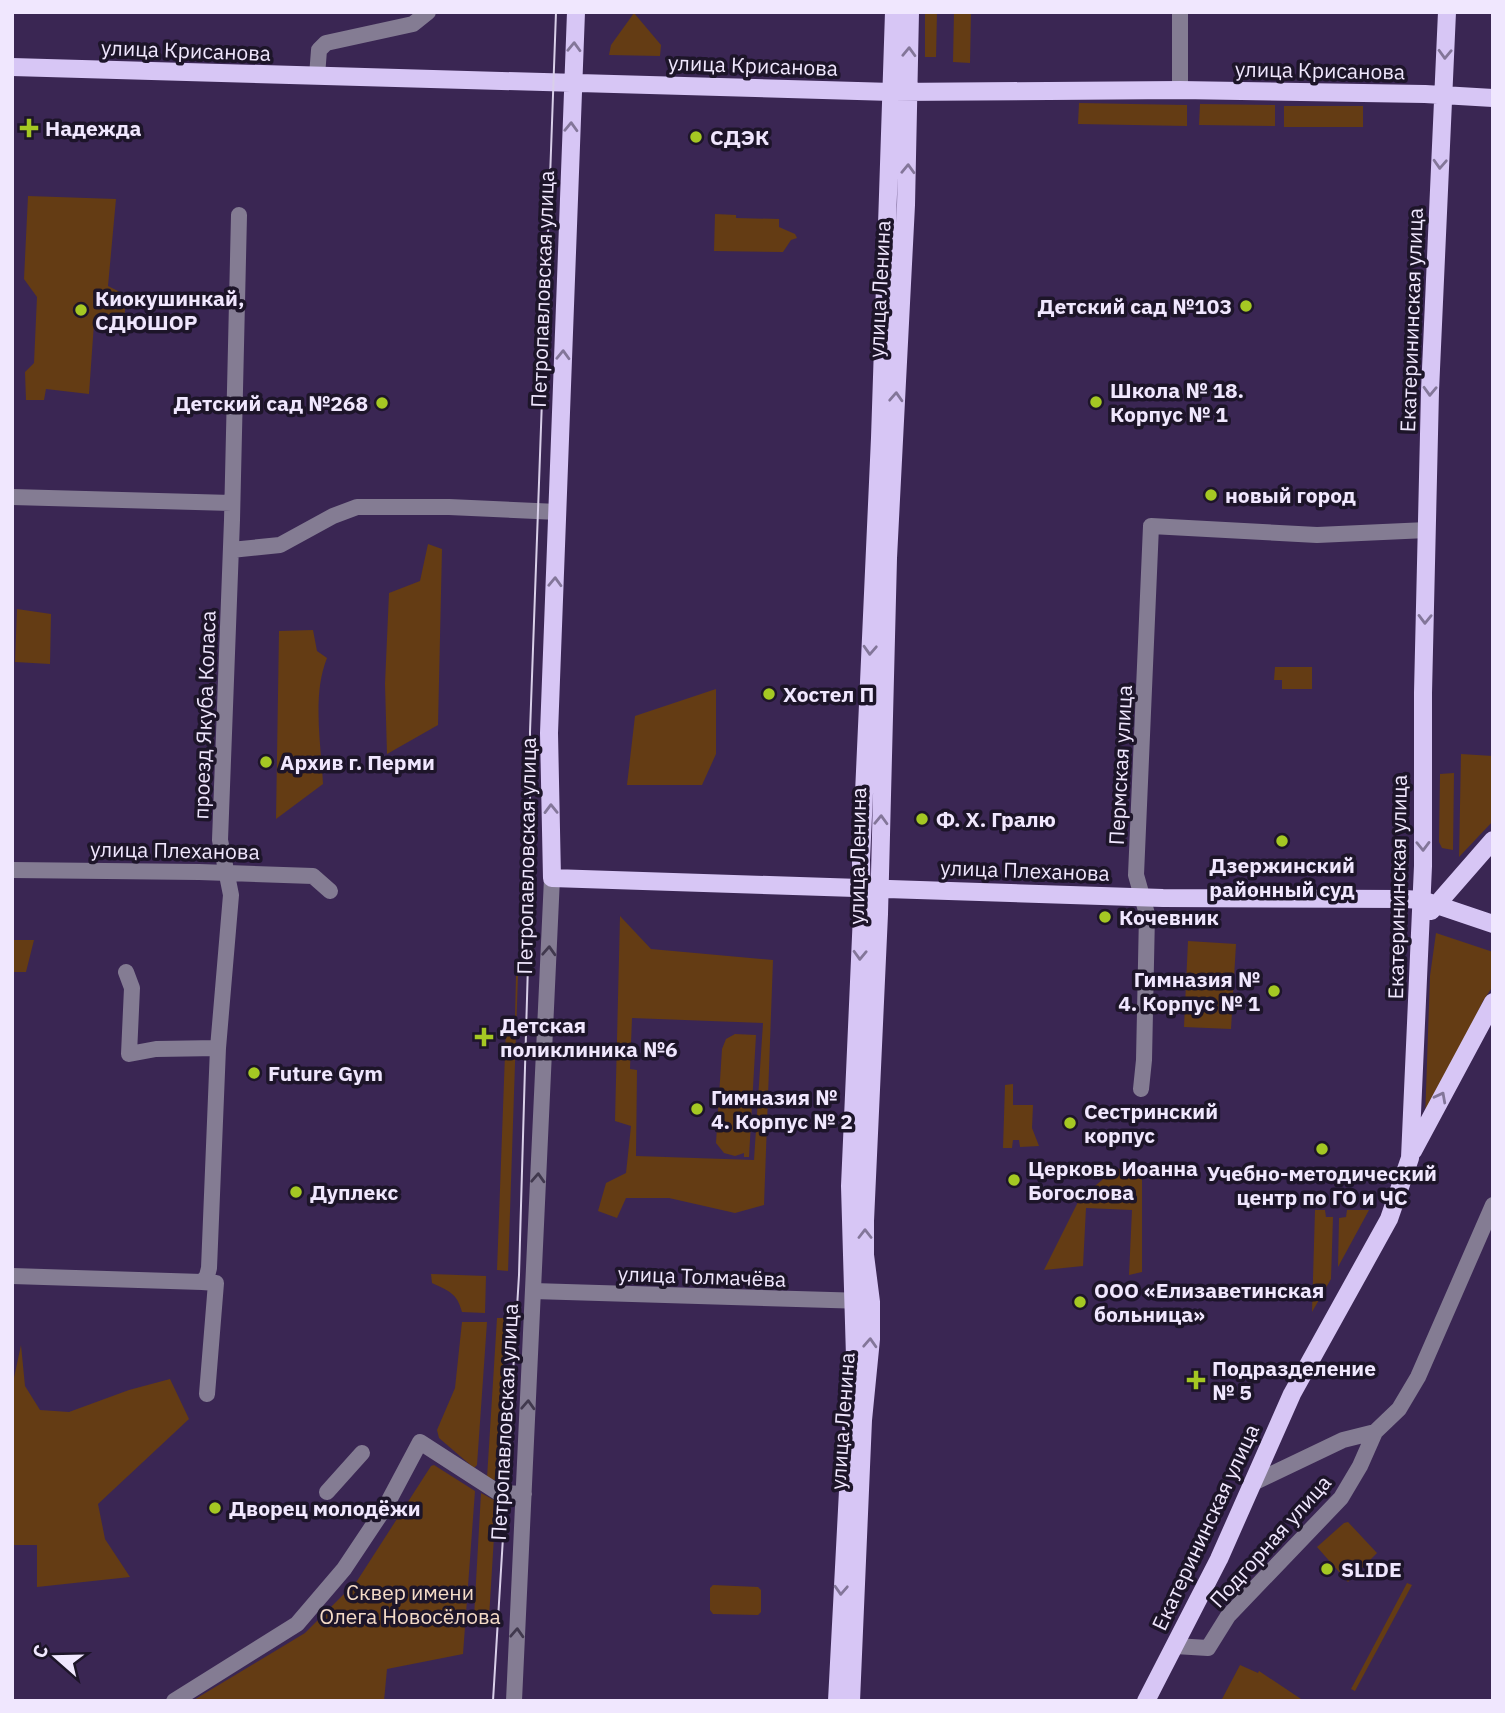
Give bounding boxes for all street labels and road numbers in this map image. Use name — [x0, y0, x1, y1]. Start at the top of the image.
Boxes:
street label: улица Крисанова — [100, 33, 272, 67]
street label: улица Крисанова — [667, 48, 839, 82]
street label: улица Крисанова — [1235, 55, 1405, 85]
street label: Петропавловская улица — [524, 170, 560, 408]
street label: Екатерининская улица — [1393, 207, 1429, 433]
street label: улица Ленина — [861, 220, 897, 358]
street label: проезд Якуба Коласа — [186, 610, 222, 820]
street label: Пермская улица — [1102, 684, 1138, 846]
street label: Петропавловская улица — [510, 737, 542, 975]
street label: Екатерининская улица — [1381, 774, 1413, 1000]
street label: улица Ленина — [842, 787, 872, 925]
street label: улица Плеханова — [90, 835, 260, 865]
street label: улица Плеханова — [940, 853, 1110, 887]
street label: улица Толмачёва — [617, 1259, 787, 1293]
street label: Петропавловская улица — [484, 1303, 524, 1541]
street label: улица Ленина — [823, 1352, 861, 1490]
street label: Екатерининская улица — [1145, 1419, 1265, 1635]
street label: Подгорная улица — [1203, 1469, 1337, 1613]

